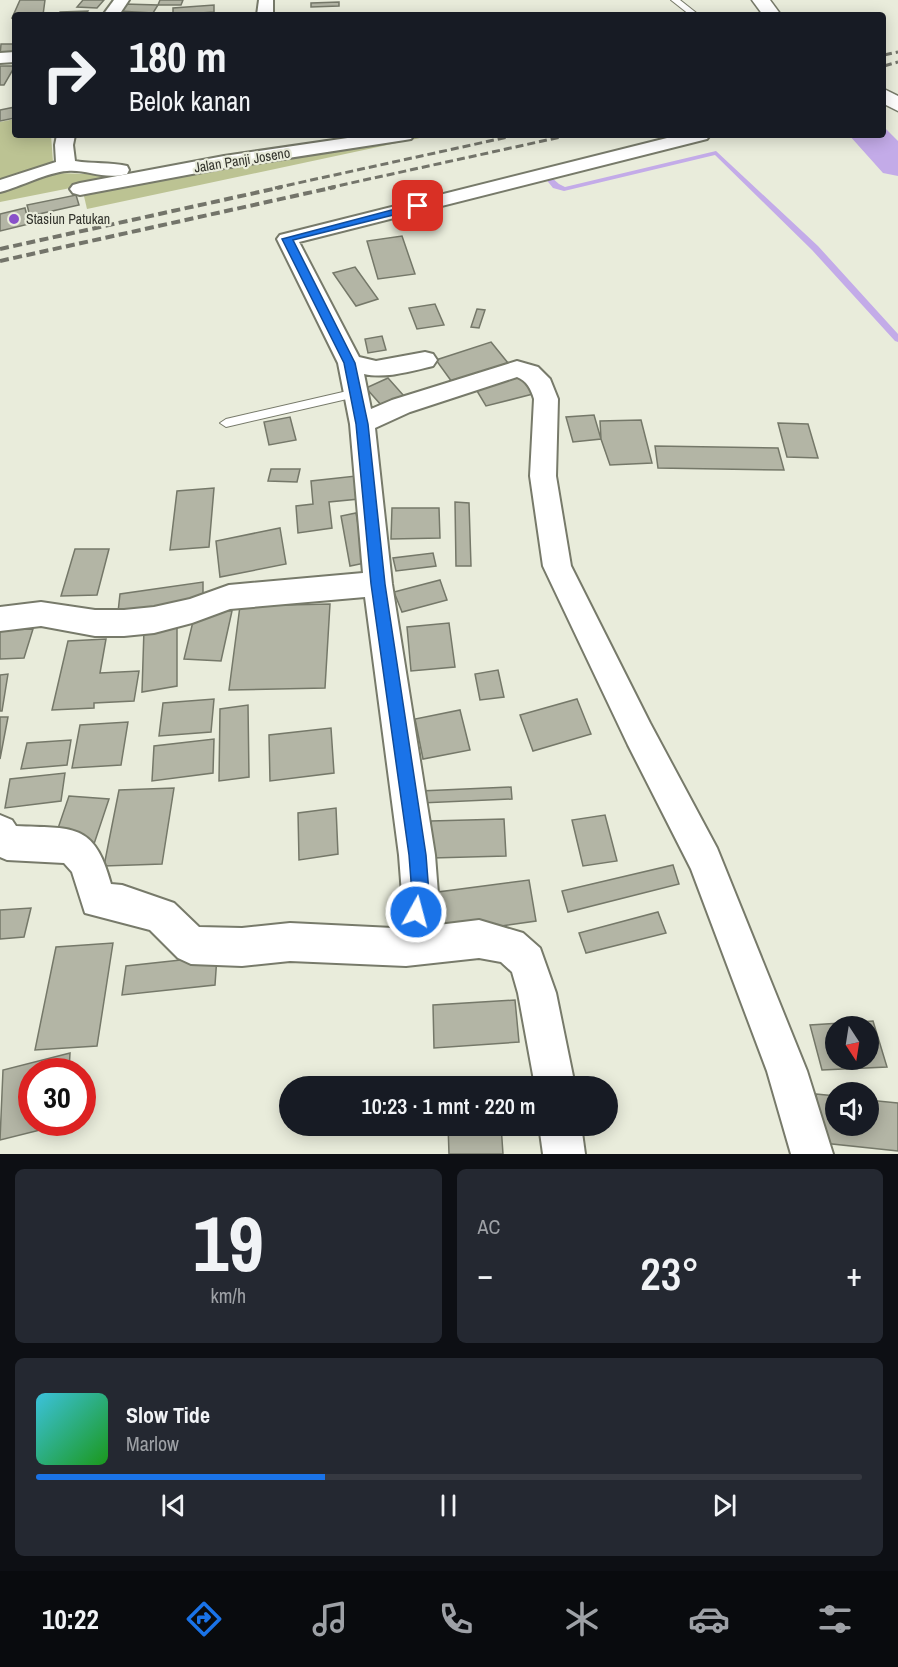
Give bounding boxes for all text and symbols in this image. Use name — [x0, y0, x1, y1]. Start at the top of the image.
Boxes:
text: 180 m — [129, 29, 227, 85]
icon: right — [30, 36, 108, 114]
text: Belok kanan — [129, 83, 251, 119]
street label: Jalan Panji Joseno — [193, 144, 291, 176]
pin — [392, 180, 443, 231]
icon: arrive — [401, 189, 434, 222]
place label: Stasiun Patukan — [26, 210, 110, 228]
marker: Stasiun Patukan — [7, 212, 21, 226]
position arrow — [384, 880, 448, 944]
north arrow — [825, 1016, 879, 1070]
map controls — [825, 1016, 879, 1136]
speed limit sign: 30 — [18, 1058, 96, 1136]
button: sound — [825, 1082, 879, 1136]
text: 10:23 · 1 mnt · 220 m — [362, 1091, 535, 1121]
text: 19 — [193, 1190, 264, 1295]
text: AC — [478, 1213, 500, 1240]
text: 23° — [640, 1243, 699, 1304]
text: − — [478, 1252, 493, 1296]
text: + — [846, 1252, 862, 1296]
text: km/h — [210, 1282, 246, 1309]
text: Slow Tide — [126, 1400, 210, 1430]
text: Marlow — [126, 1430, 179, 1457]
icon: previous — [157, 1489, 190, 1522]
icon: pause — [432, 1489, 465, 1522]
icon: next — [708, 1489, 741, 1522]
icon: directions — [183, 1598, 225, 1640]
icon: music — [309, 1598, 351, 1640]
icon: phone — [435, 1598, 477, 1640]
icon: climate — [561, 1598, 603, 1640]
icon: car — [688, 1598, 730, 1640]
icon: filters — [814, 1598, 856, 1640]
text: 10:22 — [42, 1601, 99, 1637]

